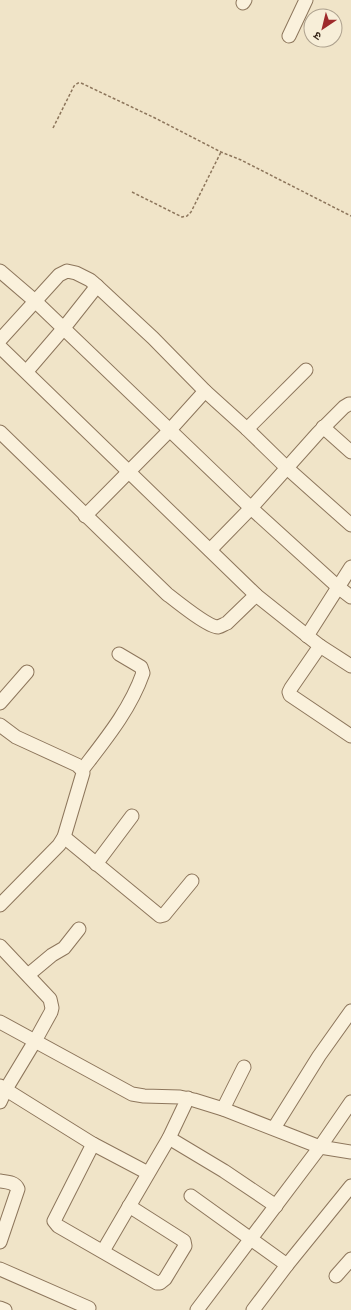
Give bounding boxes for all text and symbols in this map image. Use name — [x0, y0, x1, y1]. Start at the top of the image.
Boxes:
north arrow — [303, 8, 343, 48]
text: उ — [310, 28, 324, 44]

